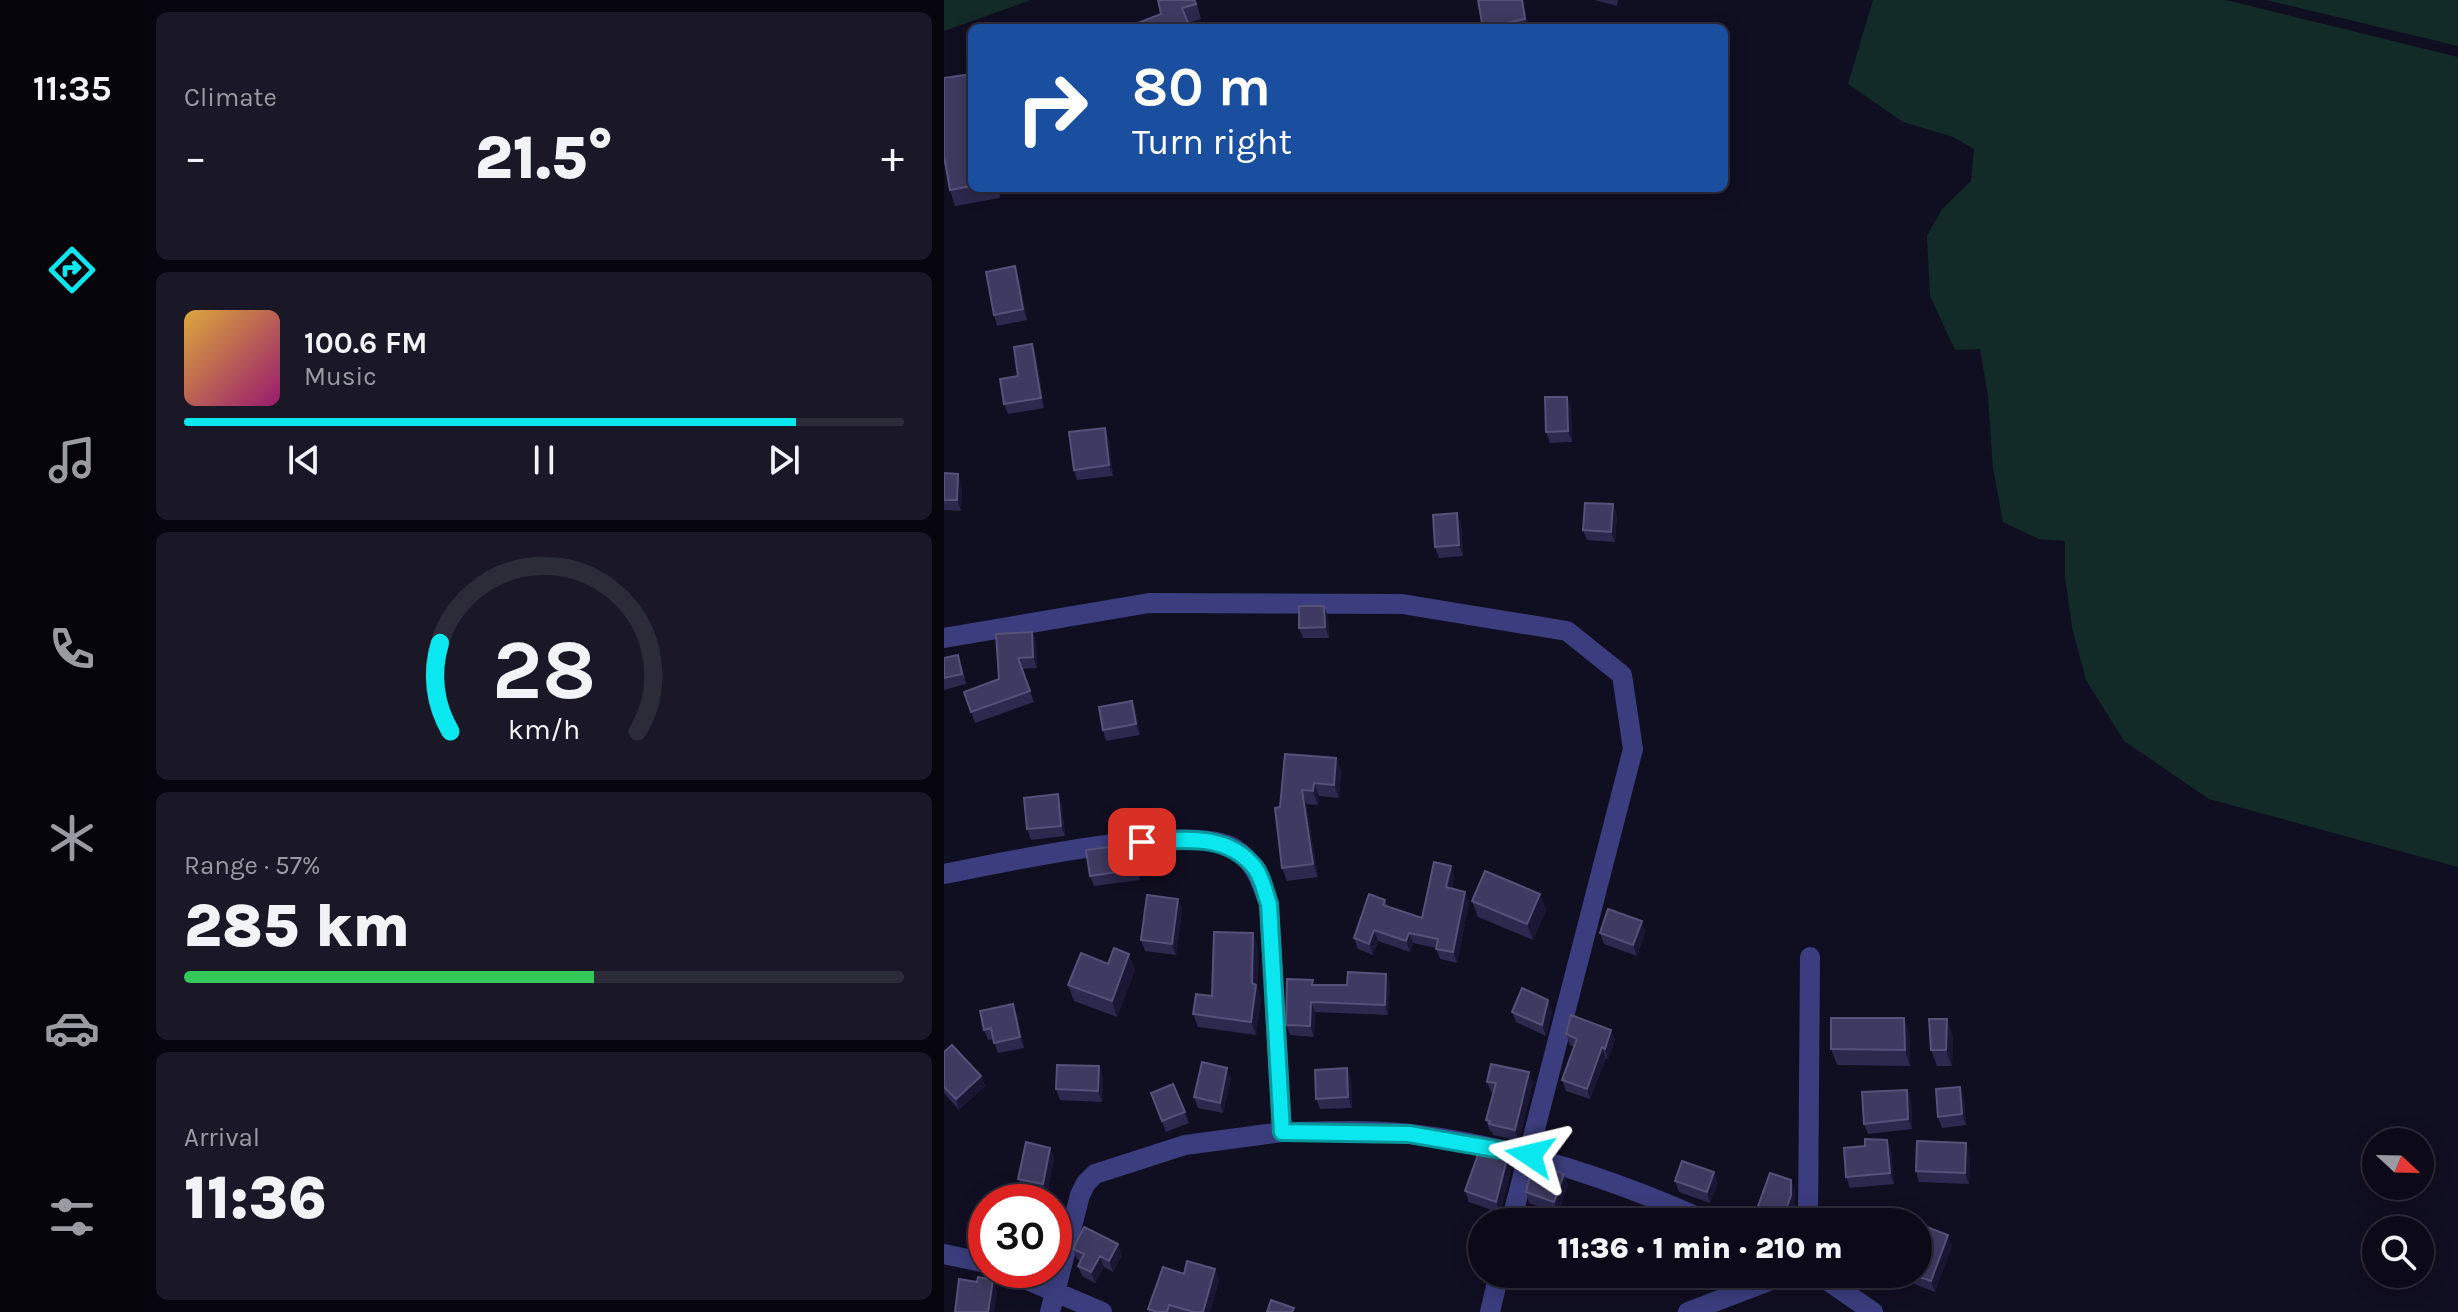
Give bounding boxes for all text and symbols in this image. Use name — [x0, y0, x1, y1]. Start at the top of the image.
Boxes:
text: 80 m — [1132, 54, 1271, 119]
icon: right — [1000, 56, 1104, 160]
text: 11:35 — [33, 67, 111, 109]
text: Climate — [184, 82, 277, 113]
text: Turn right — [1132, 121, 1292, 163]
text: 21.5° — [475, 123, 613, 193]
text: − — [184, 132, 207, 183]
text: + — [881, 132, 904, 183]
icon: directions — [44, 242, 100, 298]
text: 100.6 FM — [304, 325, 428, 361]
text: Music — [304, 361, 377, 392]
icon: music — [44, 432, 100, 488]
icon: previous — [282, 438, 326, 482]
icon: pause — [522, 438, 566, 482]
icon: next — [762, 438, 806, 482]
icon: phone — [44, 621, 100, 677]
text: 28 — [492, 622, 596, 719]
text: km/h — [508, 713, 580, 746]
pin — [1108, 808, 1176, 876]
icon: climate — [44, 810, 100, 866]
icon: arrive — [1120, 820, 1164, 864]
text: Range · 57% — [184, 850, 321, 881]
text: 285 km — [184, 891, 410, 961]
icon: car — [44, 1000, 100, 1056]
position arrow — [1488, 1113, 1572, 1197]
text: Arrival — [184, 1122, 260, 1153]
north arrow — [2362, 1128, 2434, 1200]
map controls — [2362, 1128, 2434, 1288]
text: 11:36 — [184, 1163, 327, 1233]
speed limit sign: 30 — [968, 1184, 1072, 1288]
icon: filters — [44, 1189, 100, 1245]
button: search — [2362, 1216, 2434, 1288]
text: 11:36 · 1 min · 210 m — [1557, 1230, 1843, 1266]

